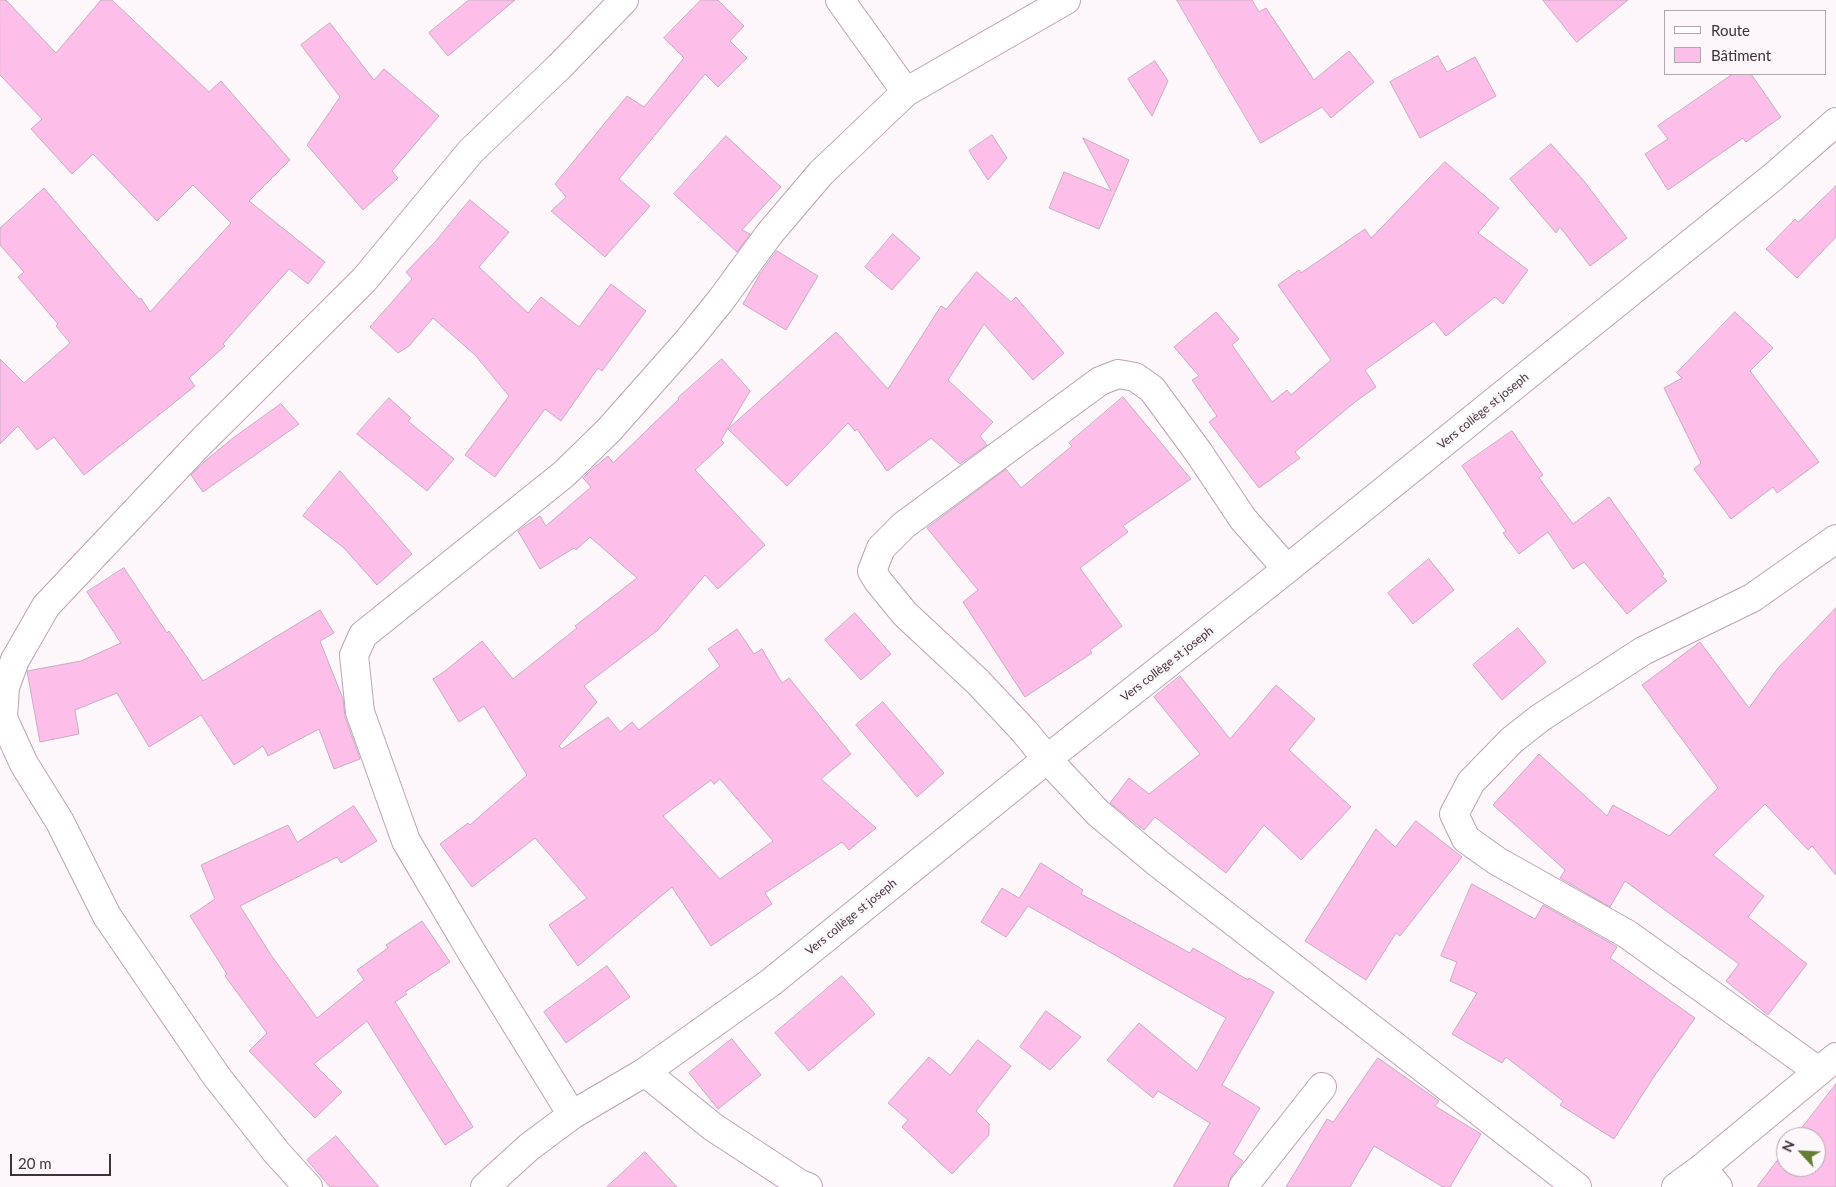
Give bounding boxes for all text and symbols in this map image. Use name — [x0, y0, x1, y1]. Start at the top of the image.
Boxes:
legend — [1664, 10, 1826, 75]
text: Route — [1711, 21, 1750, 39]
text: Bâtiment — [1711, 46, 1771, 64]
street label: Vers collège st joseph — [1434, 370, 1532, 452]
street label: Vers collège st joseph — [1118, 623, 1216, 705]
street label: Vers collège st joseph — [802, 876, 900, 958]
north arrow — [1776, 1127, 1826, 1177]
text: N — [1778, 1137, 1798, 1154]
scale bar — [12, 1144, 114, 1176]
text: 20 m — [18, 1154, 52, 1172]

